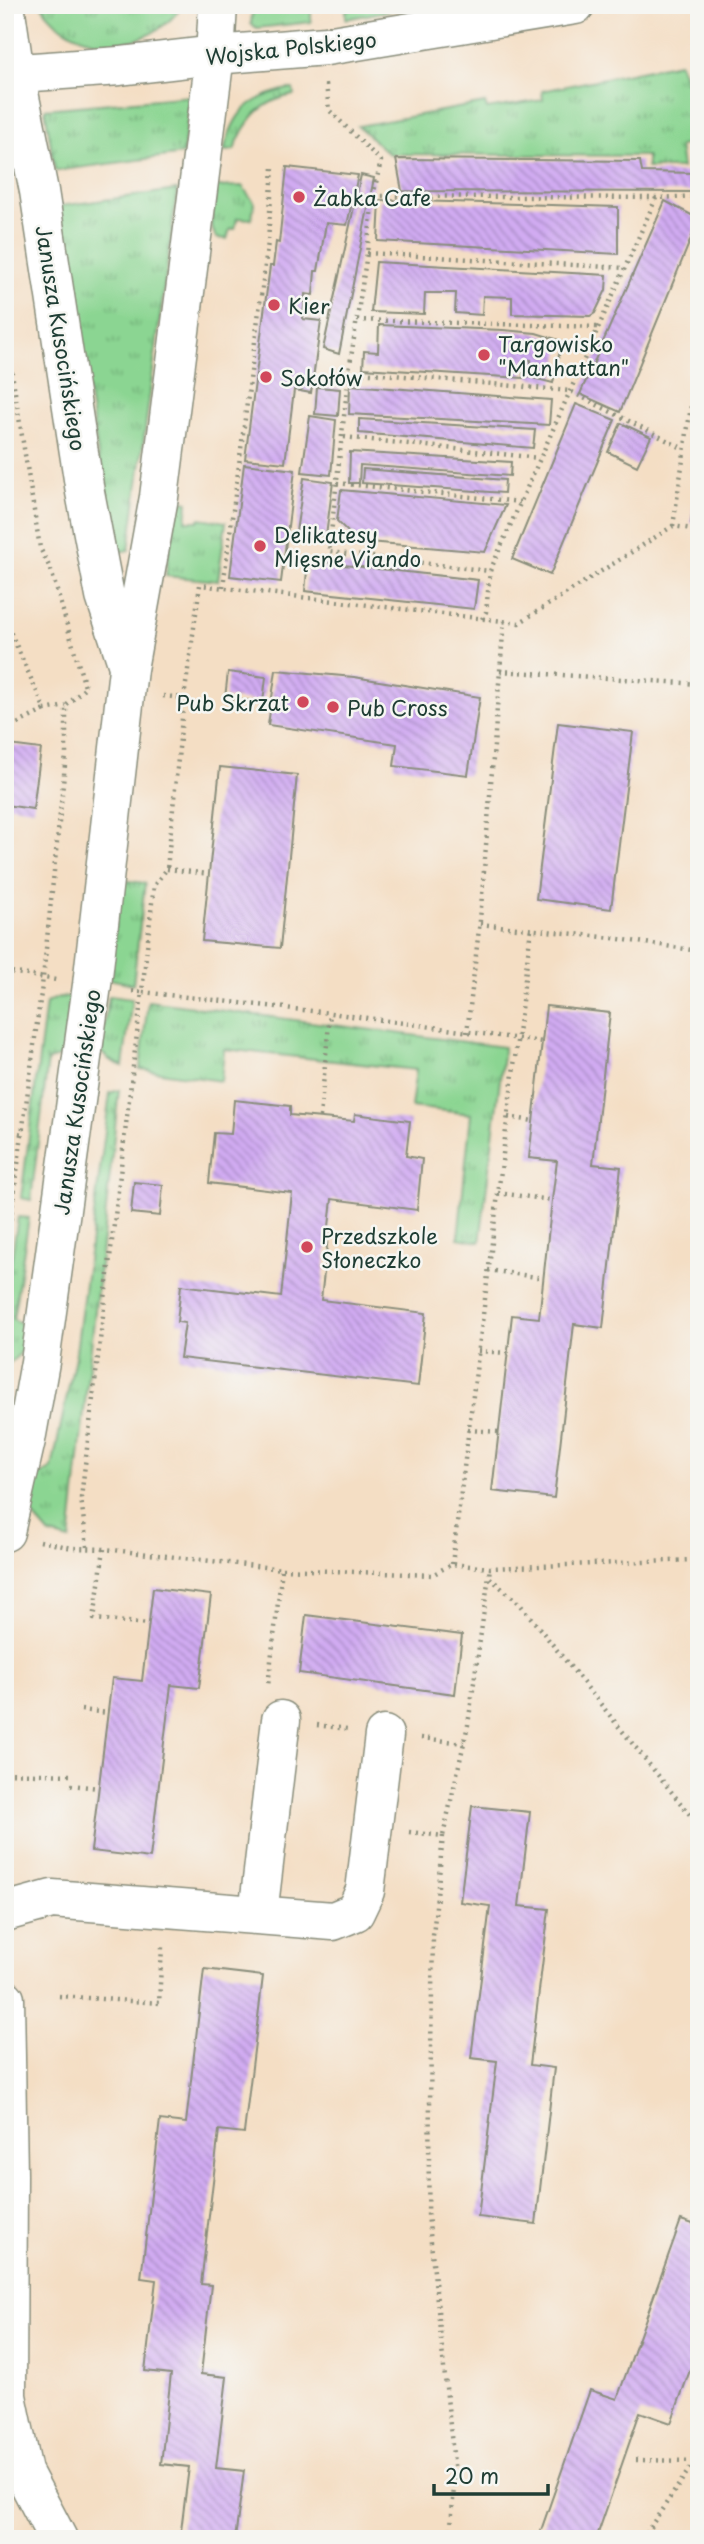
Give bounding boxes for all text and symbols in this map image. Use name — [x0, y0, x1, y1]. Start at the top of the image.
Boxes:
street label: Wojska Polskiego — [204, 22, 378, 72]
place label: Żabka Cafe — [313, 181, 431, 213]
marker: Żabka Cafe — [291, 189, 307, 205]
street label: Janusza Kusocińskiego — [28, 223, 96, 453]
place label: Kier — [288, 289, 330, 321]
marker: Kier — [266, 297, 282, 313]
place label: Targowisko "Manhattan" — [498, 327, 629, 383]
marker: Targowisko "Manhattan" — [476, 347, 492, 363]
place label: Sokołów — [280, 361, 362, 393]
marker: Sokołów — [258, 369, 274, 385]
place label: Delikatesy Mięsne Viando — [274, 518, 421, 574]
marker: Delikatesy Mięsne Viando — [252, 538, 268, 554]
place label: Pub Skrzat — [176, 686, 289, 718]
place label: Pub Cross — [347, 691, 448, 723]
marker: Pub Skrzat — [295, 694, 311, 710]
marker: Pub Cross — [325, 699, 341, 715]
street label: Janusza Kusocińskiego — [44, 987, 108, 1217]
place label: Przedszkole Słoneczko — [321, 1219, 438, 1275]
marker: Przedszkole Słoneczko — [299, 1239, 315, 1255]
scale bar — [434, 2453, 548, 2497]
text: 20 m — [445, 2459, 499, 2491]

